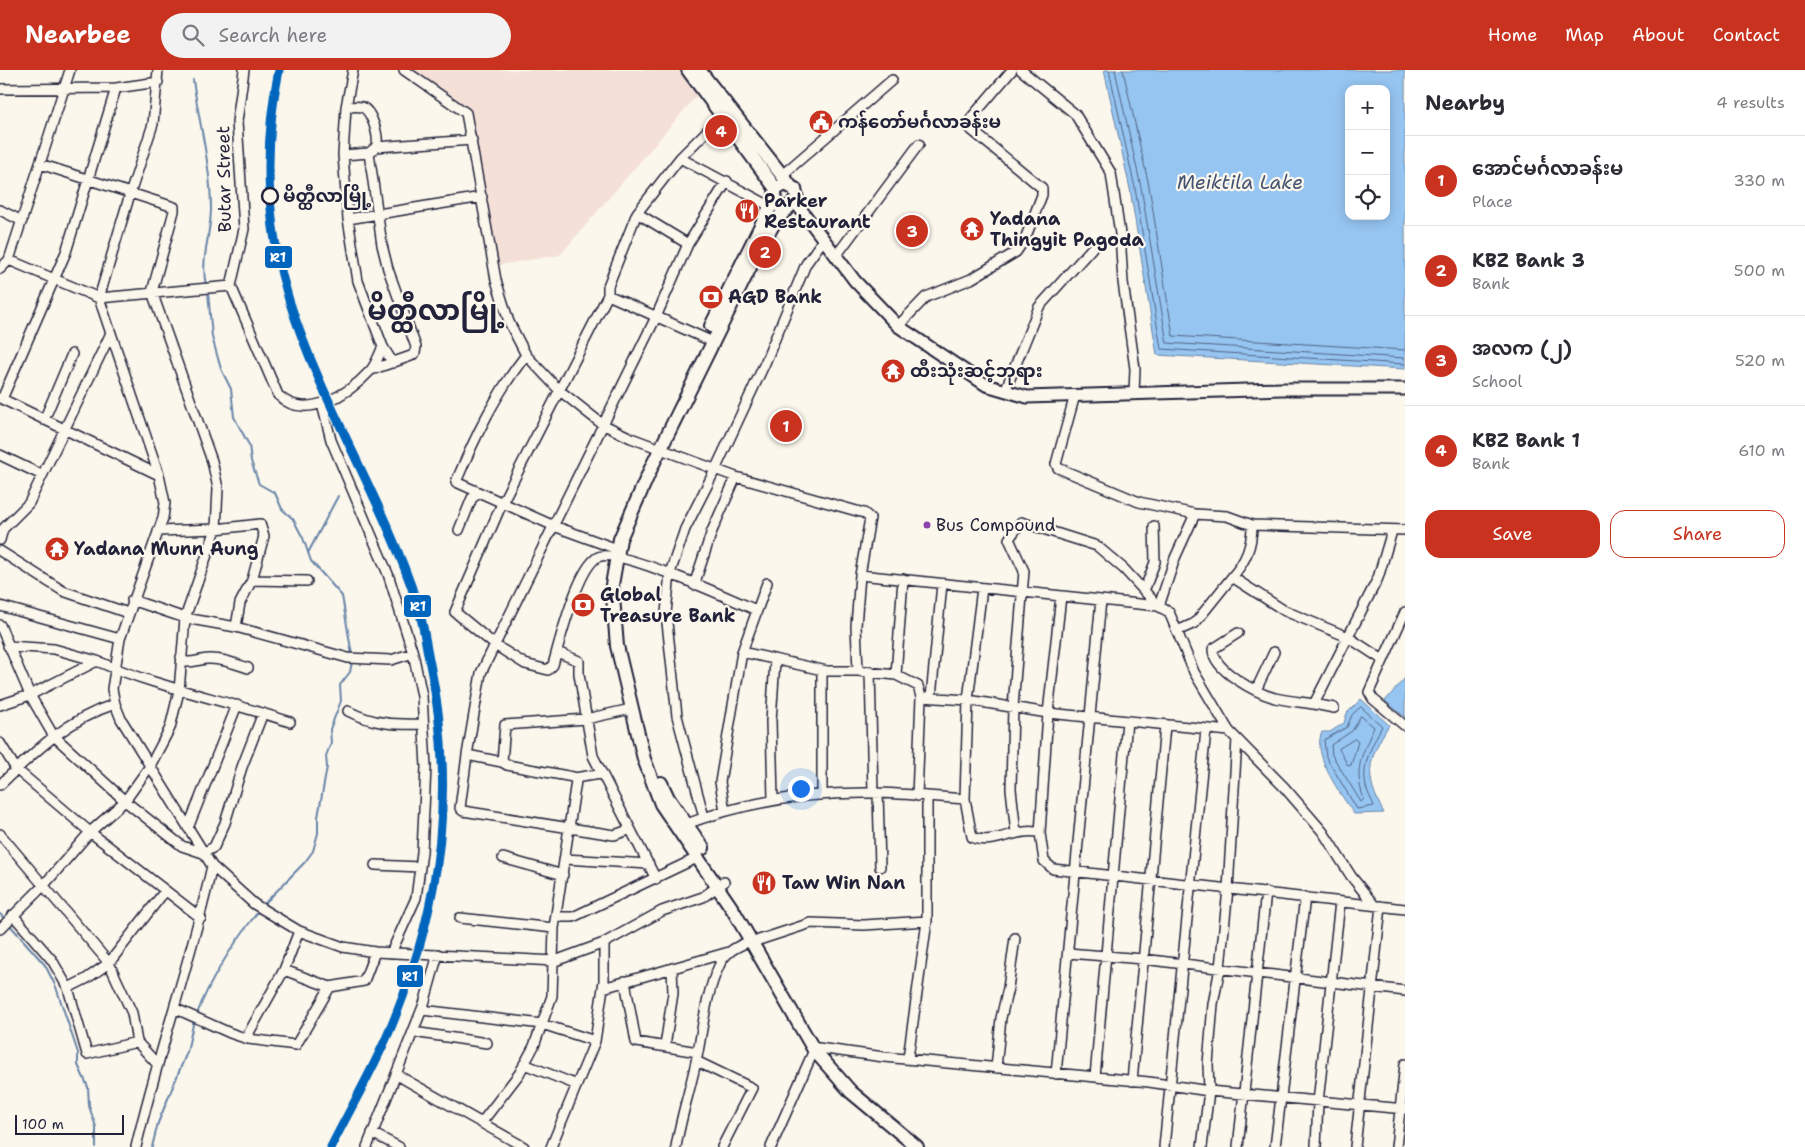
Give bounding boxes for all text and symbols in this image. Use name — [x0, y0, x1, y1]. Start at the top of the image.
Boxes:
search box — [161, 13, 511, 58]
text: Nearbee — [25, 19, 131, 51]
icon: search — [179, 21, 207, 49]
text: Search here — [219, 23, 327, 48]
text: Home — [1488, 23, 1537, 47]
text: Map — [1565, 23, 1604, 47]
text: About — [1632, 23, 1685, 47]
text: Contact — [1713, 23, 1780, 47]
map controls — [1345, 85, 1390, 220]
button: + — [1345, 85, 1390, 130]
text: Nearby — [1425, 89, 1505, 117]
text: 4 results — [1716, 92, 1785, 113]
public building icon: ကန်တော်မင်္ဂလာခန်းမ — [808, 109, 834, 135]
place label: ကန်တော်မင်္ဂလာခန်းမ — [838, 110, 1001, 136]
pin: 4 — [705, 112, 737, 150]
street label: Butar Street — [211, 125, 237, 233]
button: − — [1345, 130, 1390, 175]
text: အောင်မင်္ဂလာခန်းမ — [1472, 156, 1623, 181]
water label: Meiktila Lake — [1177, 170, 1303, 195]
text: 1 — [1437, 170, 1445, 191]
text: 330 m — [1733, 170, 1785, 191]
button: locate — [1345, 175, 1390, 220]
place label: မိတ္ထီလာမြို့ — [283, 184, 371, 210]
marker: မိတ္ထီလာမြို့ — [261, 187, 279, 205]
place label: Parker Restaurant — [764, 189, 871, 234]
text: Place — [1472, 191, 1513, 212]
restaurant icon: Parker Restaurant — [734, 198, 760, 224]
place label: Yadana Thingyit Pagoda — [990, 207, 1145, 252]
pin: 3 — [896, 212, 928, 250]
temple icon: Yadana Thingyit Pagoda — [959, 216, 985, 242]
pin: 2 — [749, 233, 781, 271]
line badge: R1 — [264, 245, 293, 269]
text: R1 — [270, 248, 286, 266]
text: KBZ Bank 3 — [1472, 248, 1585, 273]
text: 2 — [1435, 260, 1447, 281]
text: 500 m — [1734, 260, 1785, 281]
text: Bank — [1472, 273, 1510, 294]
bank icon: AGD Bank — [698, 284, 724, 310]
place label: AGD Bank — [728, 285, 822, 309]
district label: မိတ္ထီလာမြို့ — [367, 291, 505, 333]
text: အလက (၂) — [1472, 336, 1572, 361]
text: 3 — [1435, 350, 1447, 371]
text: 520 m — [1735, 350, 1785, 371]
temple icon: ထီးသုံးဆင့်ဘုရား — [880, 358, 906, 384]
place label: ထီးသုံးဆင့်ဘုရား — [910, 359, 1043, 385]
text: School — [1472, 371, 1522, 392]
pin: 1 — [770, 407, 802, 445]
text: KBZ Bank 1 — [1472, 428, 1580, 453]
text: 4 — [1435, 440, 1447, 461]
text: 610 m — [1738, 440, 1785, 461]
text: Bank — [1472, 453, 1510, 474]
button: Save — [1425, 510, 1600, 558]
button: Share — [1610, 510, 1785, 558]
place label: Bus Compound — [936, 514, 1056, 536]
marker: Bus Compound — [922, 520, 932, 530]
temple icon: Yadana Munn Aung — [44, 536, 70, 562]
place label: Yadana Munn Aung — [74, 537, 259, 561]
place label: Global Treasure Bank — [600, 583, 735, 628]
bank icon: Global Treasure Bank — [570, 592, 596, 618]
line badge: R1 — [403, 594, 432, 618]
text: R1 — [410, 597, 426, 615]
your location — [788, 776, 814, 802]
restaurant icon: Taw Win Nan — [751, 870, 777, 896]
place label: Taw Win Nan — [782, 871, 905, 895]
line badge: R1 — [396, 964, 424, 988]
text: R1 — [402, 967, 418, 985]
scale bar — [15, 1112, 124, 1135]
text: 100 m — [22, 1115, 64, 1133]

